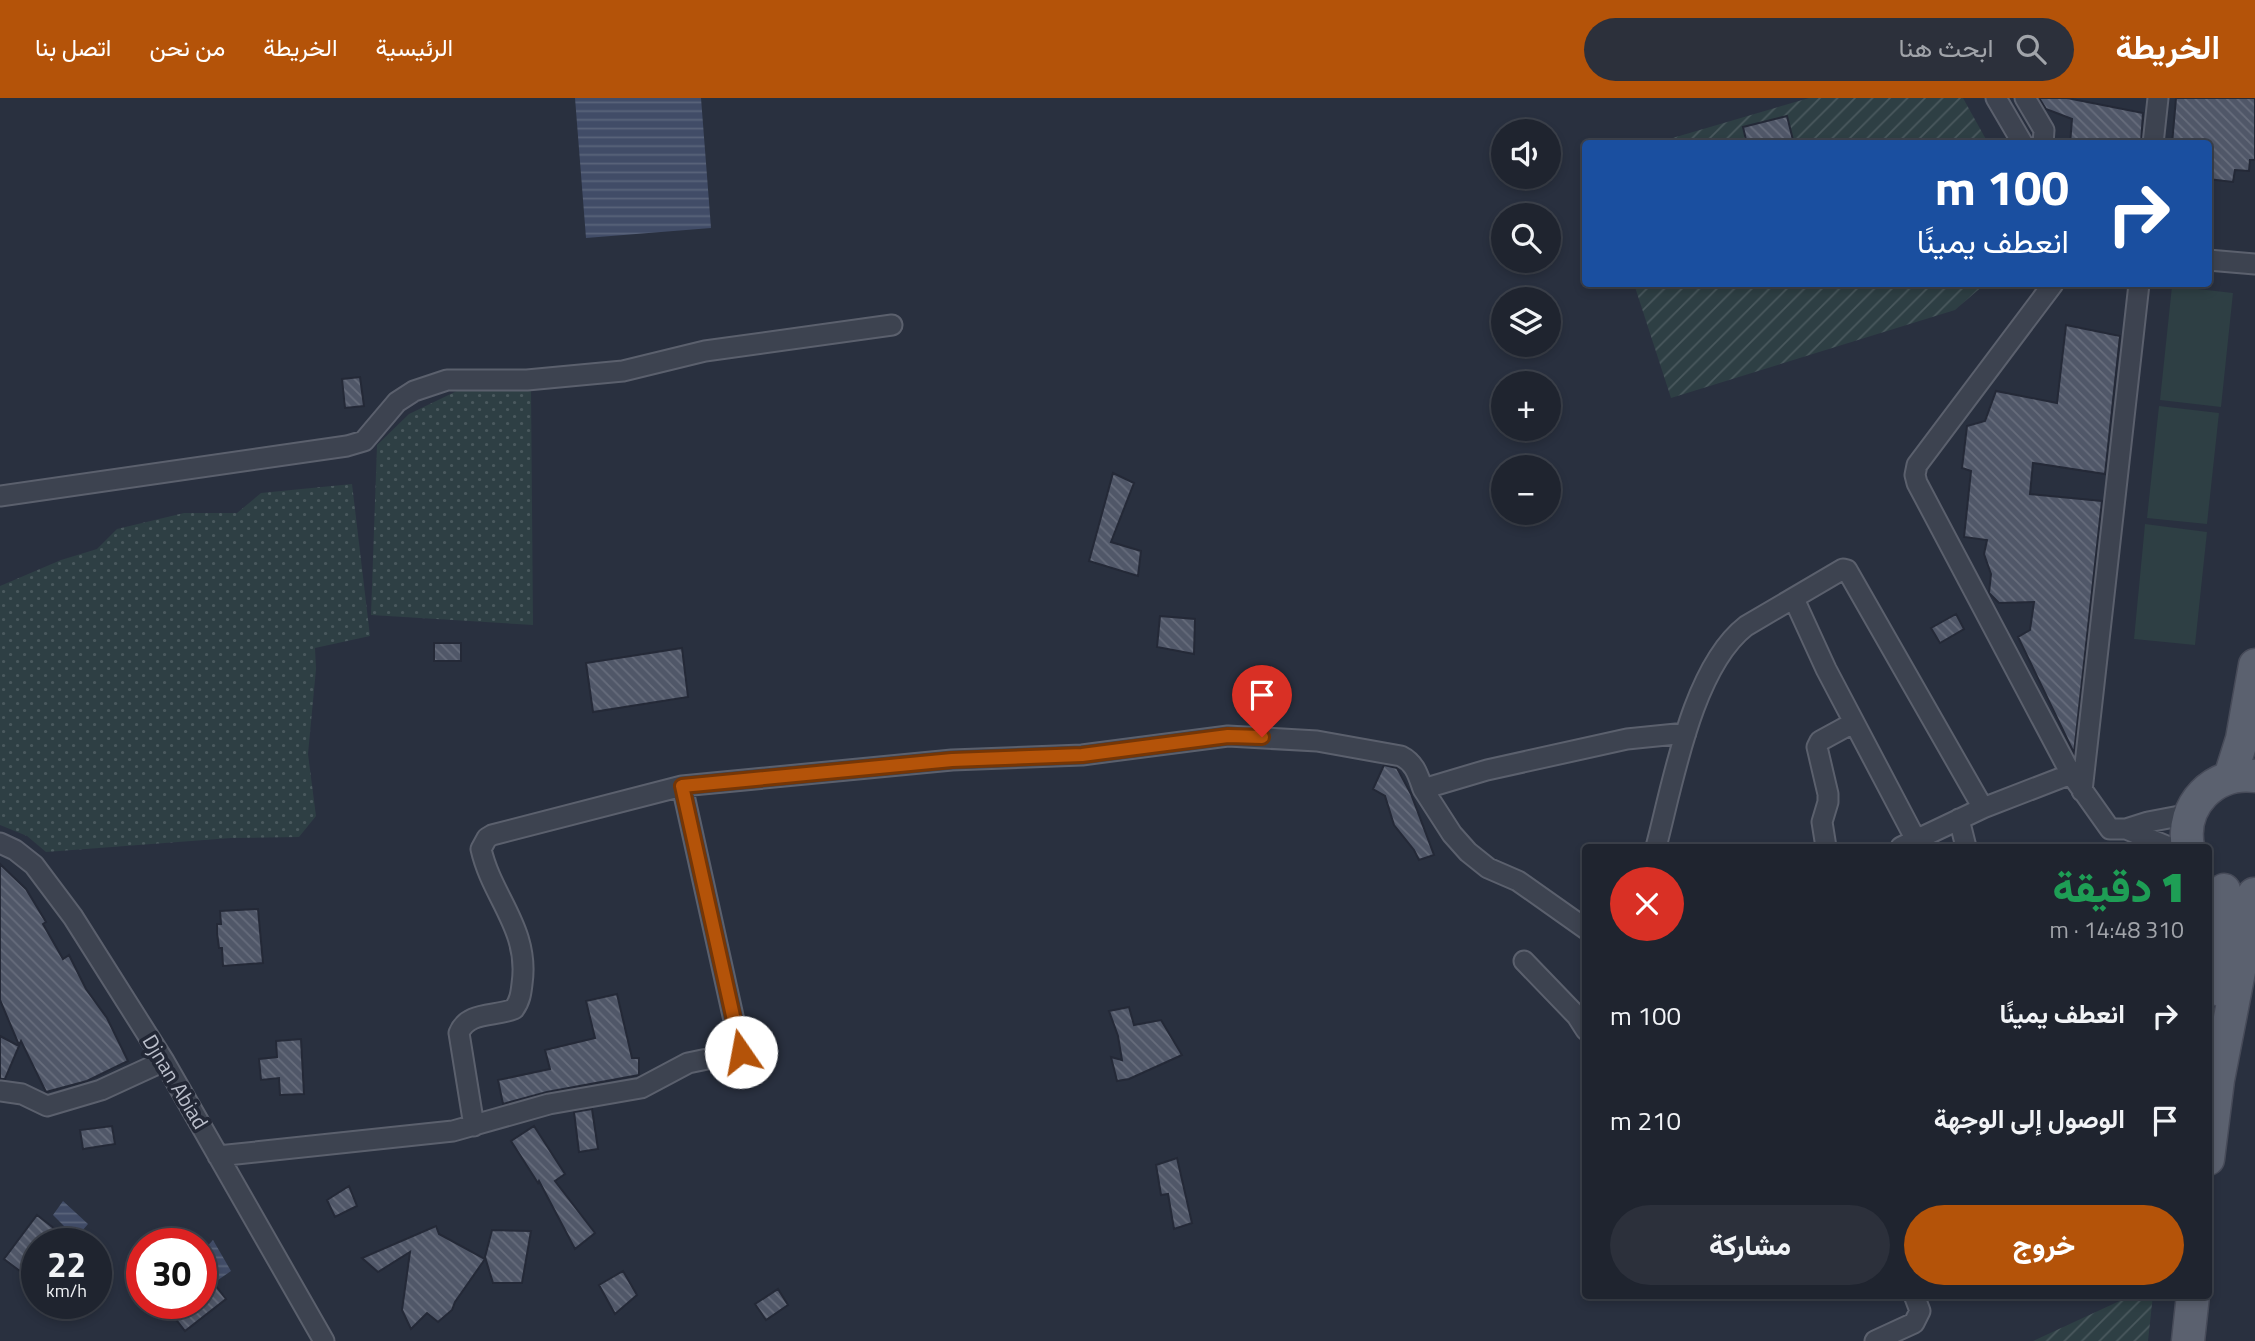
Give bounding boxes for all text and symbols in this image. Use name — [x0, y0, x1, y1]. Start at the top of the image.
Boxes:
search box — [1584, 18, 2074, 81]
text: الخريطة — [2116, 22, 2220, 72]
text: ابحث هنا — [1899, 28, 1994, 67]
text: اتصل بنا — [35, 29, 111, 65]
text: من نحن — [149, 29, 225, 65]
text: الخريطة — [263, 29, 338, 65]
text: الرئيسية — [376, 29, 453, 65]
icon: search — [2012, 30, 2050, 68]
map controls — [1491, 119, 1561, 525]
button: sound — [1491, 119, 1561, 189]
text: 100 m — [1935, 149, 2069, 224]
icon: right — [2093, 168, 2184, 259]
button: search — [1491, 203, 1561, 273]
text: انعطف يمينًا — [1917, 217, 2069, 265]
button: layers — [1491, 287, 1561, 357]
button: + — [1491, 371, 1561, 441]
button: − — [1491, 455, 1561, 525]
pin — [1232, 665, 1292, 737]
icon: arrive — [1243, 676, 1281, 714]
text: 1 دقيقة — [2052, 854, 2184, 918]
button: close — [1610, 867, 1684, 941]
text: 310 m · 14:48 — [2049, 912, 2184, 947]
text: انعطف يمينًا — [1999, 994, 2125, 1033]
text: 100 m — [1610, 996, 1681, 1035]
icon: right — [2146, 997, 2184, 1035]
position arrow — [704, 1015, 778, 1089]
street label: Djnan Abiad — [135, 1028, 217, 1135]
text: الوصول إلى الوجهة — [1934, 1099, 2125, 1138]
text: 210 m — [1610, 1101, 1681, 1140]
icon: arrive — [2146, 1102, 2184, 1140]
button: مشاركة — [1610, 1205, 1890, 1285]
button: خروج — [1904, 1205, 2184, 1285]
speed limit sign: 30 — [126, 1228, 217, 1319]
text: 22 — [47, 1237, 86, 1291]
text: km/h — [46, 1277, 87, 1304]

